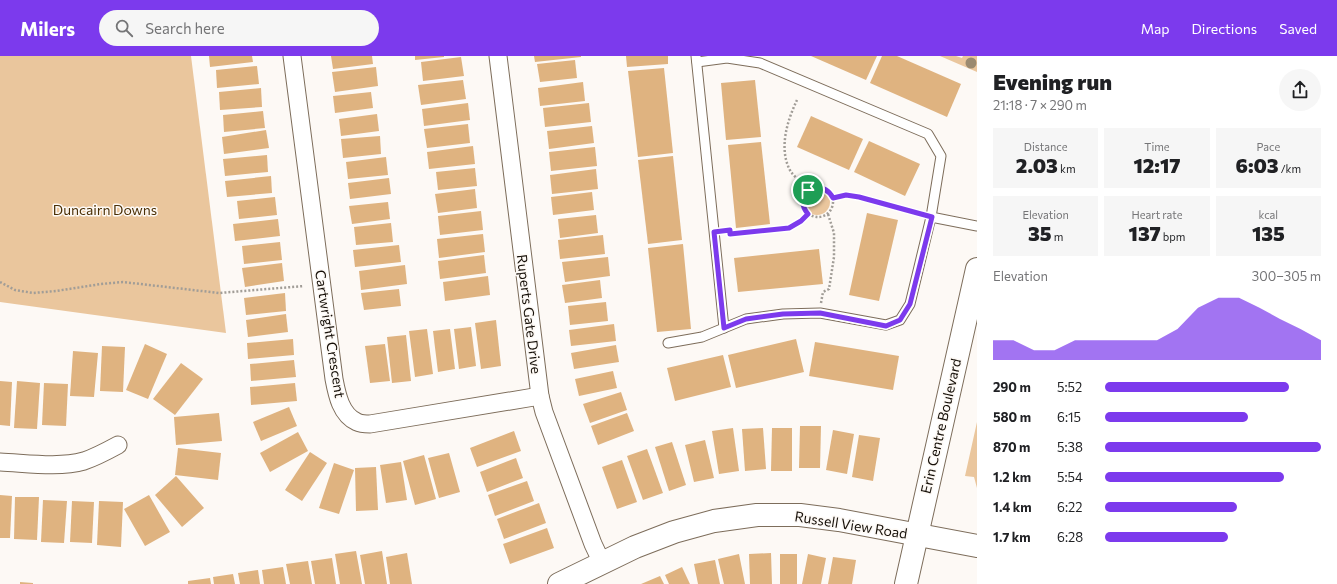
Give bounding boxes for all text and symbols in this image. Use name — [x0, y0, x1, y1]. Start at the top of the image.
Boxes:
search box — [99, 10, 379, 46]
text: Milers — [20, 17, 75, 40]
icon: search — [113, 17, 135, 39]
text: Search here — [145, 19, 225, 37]
text: Map — [1141, 20, 1170, 37]
text: Directions — [1192, 20, 1257, 37]
text: Saved — [1279, 20, 1317, 37]
text: Evening run — [993, 68, 1112, 95]
button: share — [1279, 69, 1321, 111]
text: 21:18 · 7 × 290 m — [993, 97, 1087, 113]
text: Distance — [1024, 140, 1068, 153]
text: Time — [1144, 140, 1170, 153]
text: Pace — [1256, 140, 1280, 153]
text: 2.03 — [1016, 153, 1058, 177]
text: 12:17 — [1133, 153, 1181, 177]
text: 6:03 — [1235, 153, 1279, 177]
text: km — [1058, 162, 1075, 175]
text: /km — [1279, 162, 1301, 175]
pin — [791, 173, 825, 207]
icon: arrive — [797, 179, 819, 201]
park label: Duncairn Downs — [53, 201, 157, 218]
text: Elevation — [1022, 208, 1069, 221]
text: Heart rate — [1131, 208, 1183, 221]
text: kcal — [1258, 208, 1278, 221]
text: 35 — [1028, 221, 1052, 245]
text: 137 — [1129, 221, 1161, 245]
text: 135 — [1252, 221, 1285, 245]
text: m — [1052, 230, 1063, 243]
text: bpm — [1161, 230, 1185, 243]
street label: Ruperts Gate Drive — [514, 253, 545, 375]
text: Elevation — [993, 268, 1048, 284]
text: 300–305 m — [1252, 268, 1321, 284]
street label: Cartwright Crescent — [312, 269, 349, 399]
street label: Erin Centre Boulevard — [917, 357, 964, 495]
text: 290 m — [993, 379, 1031, 395]
text: 5:52 — [1057, 379, 1082, 395]
text: 580 m — [993, 409, 1031, 425]
text: 6:15 — [1057, 409, 1081, 425]
text: 870 m — [993, 439, 1030, 455]
text: 5:38 — [1057, 439, 1083, 455]
text: 1.2 km — [993, 469, 1031, 485]
text: 5:54 — [1057, 469, 1083, 485]
text: 1.4 km — [993, 499, 1032, 515]
text: 6:22 — [1057, 499, 1082, 515]
street label: Russell View Road — [793, 507, 909, 542]
text: 1.7 km — [993, 529, 1031, 545]
text: 6:28 — [1057, 529, 1083, 545]

